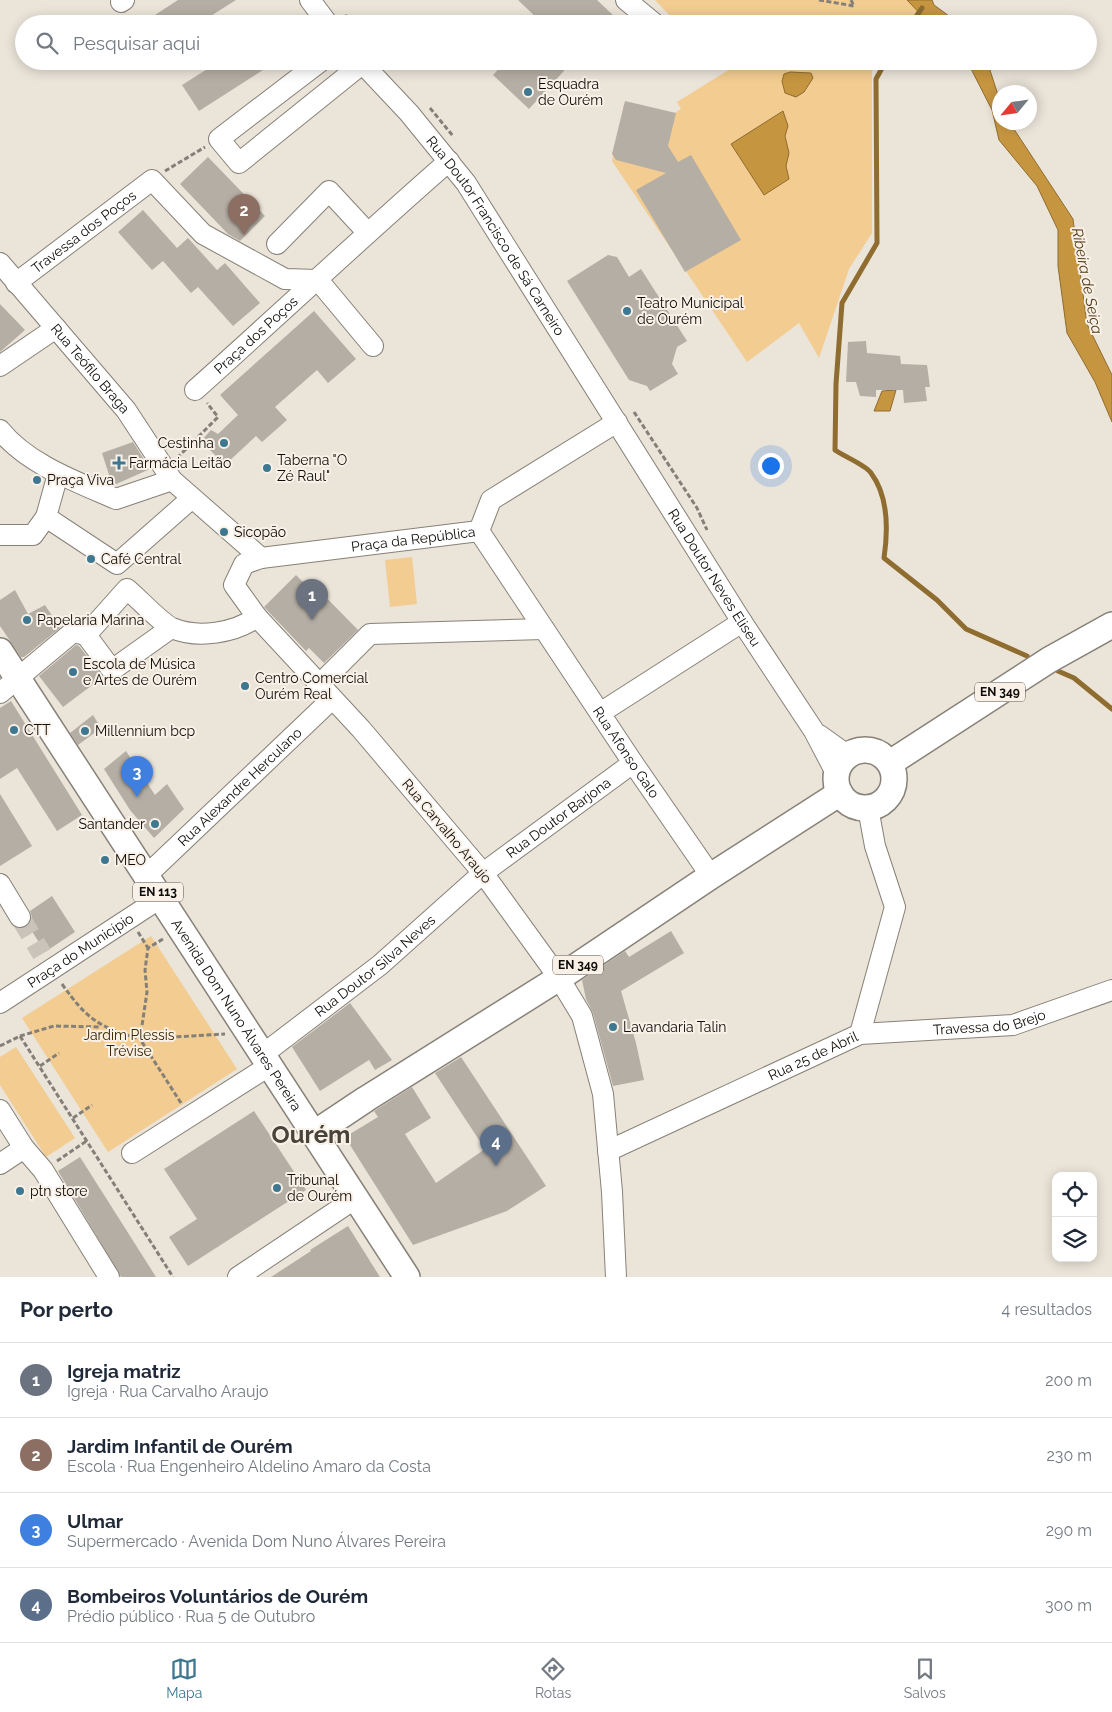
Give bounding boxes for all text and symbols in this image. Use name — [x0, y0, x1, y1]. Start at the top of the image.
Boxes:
search box — [15, 15, 1097, 70]
icon: search — [33, 29, 61, 57]
text: Pesquisar aqui — [73, 32, 200, 54]
place label: Esquadra de Ourém — [538, 76, 603, 108]
north arrow — [992, 85, 1037, 130]
marker: Esquadra de Ourém — [522, 86, 534, 98]
street label: Rua Doutor Francisco de Sá Carneiro — [423, 133, 568, 339]
street label: Travessa dos Poços — [28, 187, 139, 276]
pin: 2 — [228, 194, 260, 235]
water label: Ribeira de Seiça — [1068, 226, 1106, 336]
street label: Praça dos Poços — [211, 293, 301, 377]
place label: Teatro Municipal de Ourém — [637, 295, 744, 327]
marker: Teatro Municipal de Ourém — [621, 305, 633, 317]
street label: Rua Teófilo Braga — [48, 321, 133, 416]
place label: Cestinha — [158, 435, 214, 451]
marker: Cestinha — [218, 437, 230, 449]
place label: Taberna "O Zé Raul" — [277, 452, 347, 484]
your location — [758, 453, 784, 479]
place label: Farmácia Leitão — [129, 455, 231, 471]
marker: Farmácia Leitão — [113, 457, 125, 469]
marker: Taberna "O Zé Raul" — [261, 462, 273, 474]
place label: Praça Viva — [47, 472, 114, 488]
marker: Praça Viva — [31, 474, 43, 486]
street label: Rua Doutor Neves Eliseu — [665, 506, 764, 649]
place label: Sicopāo — [234, 524, 286, 540]
street label: Praça da República — [350, 524, 476, 555]
marker: Sicopāo — [218, 526, 230, 538]
place label: Café Central — [101, 551, 181, 567]
marker: Café Central — [85, 553, 97, 565]
pin: 1 — [296, 579, 328, 620]
place label: Papelaria Marina — [37, 612, 144, 628]
marker: Papelaria Marina — [21, 614, 33, 626]
place label: Escola de Música e Artes de Ourém — [83, 656, 197, 688]
marker: Escola de Música e Artes de Ourém — [67, 666, 79, 678]
place label: Centro Comercial Ourém Real — [255, 670, 368, 702]
marker: Centro Comercial Ourém Real — [239, 680, 251, 692]
road number: EN 349 — [975, 682, 1025, 702]
street label: Rua Afonso Galo — [590, 703, 663, 801]
place label: CTT — [24, 722, 51, 738]
place label: Millennium bcp — [95, 723, 196, 739]
marker: CTT — [8, 724, 20, 736]
street label: Rua Alexandre Herculano — [175, 724, 305, 849]
marker: Millennium bcp — [79, 725, 91, 737]
pin: 3 — [121, 756, 153, 797]
street label: Rua Doutor Barjona — [503, 774, 614, 861]
street label: Rua Carvalho Araujo — [399, 776, 495, 886]
place label: Santander — [78, 816, 145, 832]
marker: Santander — [149, 818, 161, 830]
place label: MEO — [115, 852, 146, 868]
marker: MEO — [99, 854, 111, 866]
road number: EN 113 — [133, 882, 183, 902]
street label: Praça do Município — [24, 910, 136, 991]
street label: Rua Doutor Silva Neves — [312, 912, 439, 1020]
street label: Avenida Dom Nuno Álvares Pereira — [168, 916, 305, 1114]
road number: EN 349 — [553, 956, 603, 974]
street label: Travessa do Brejo — [932, 1006, 1048, 1038]
place label: Lavandaria Talin — [623, 1019, 726, 1035]
marker: Lavandaria Talin — [607, 1021, 619, 1033]
park label: Jardim Plessis Trévise — [83, 1027, 175, 1059]
street label: Rua 25 de Abril — [766, 1028, 861, 1084]
district label: Ourém — [272, 1120, 350, 1149]
pin: 4 — [480, 1125, 512, 1166]
place label: Tribunal de Ourém — [287, 1172, 352, 1204]
map controls — [1052, 1172, 1097, 1262]
button: locate — [1052, 1172, 1097, 1217]
marker: Tribunal de Ourém — [271, 1182, 283, 1194]
place label: ptn store — [30, 1183, 88, 1199]
marker: ptn store — [14, 1185, 26, 1197]
button: layers — [1052, 1217, 1097, 1262]
text: Por perto — [20, 1297, 113, 1322]
text: 4 resultados — [1002, 1300, 1092, 1319]
text: Igreja matriz — [67, 1360, 181, 1382]
text: 1 — [32, 1371, 40, 1390]
text: 200 m — [1045, 1371, 1092, 1390]
text: Igreja · Rua Carvalho Araujo — [67, 1382, 269, 1401]
text: Jardim Infantil de Ourém — [67, 1435, 293, 1457]
text: 2 — [31, 1446, 41, 1465]
text: 230 m — [1047, 1446, 1092, 1465]
text: Escola · Rua Engenheiro Aldelino Amaro da Costa — [67, 1457, 431, 1476]
text: Ulmar — [67, 1510, 123, 1532]
text: 3 — [32, 1521, 40, 1540]
text: 290 m — [1046, 1521, 1092, 1540]
text: Supermercado · Avenida Dom Nuno Álvares Pereira — [67, 1532, 446, 1551]
text: Bombeiros Voluntários de Ourém — [67, 1585, 368, 1607]
text: 4 — [31, 1596, 41, 1615]
text: 300 m — [1045, 1596, 1092, 1615]
text: Prédio público · Rua 5 de Outubro — [67, 1607, 315, 1626]
tab: Mapa — [166, 1655, 202, 1701]
tab: Rotas — [535, 1655, 571, 1701]
tab: Salvos — [904, 1655, 946, 1701]

